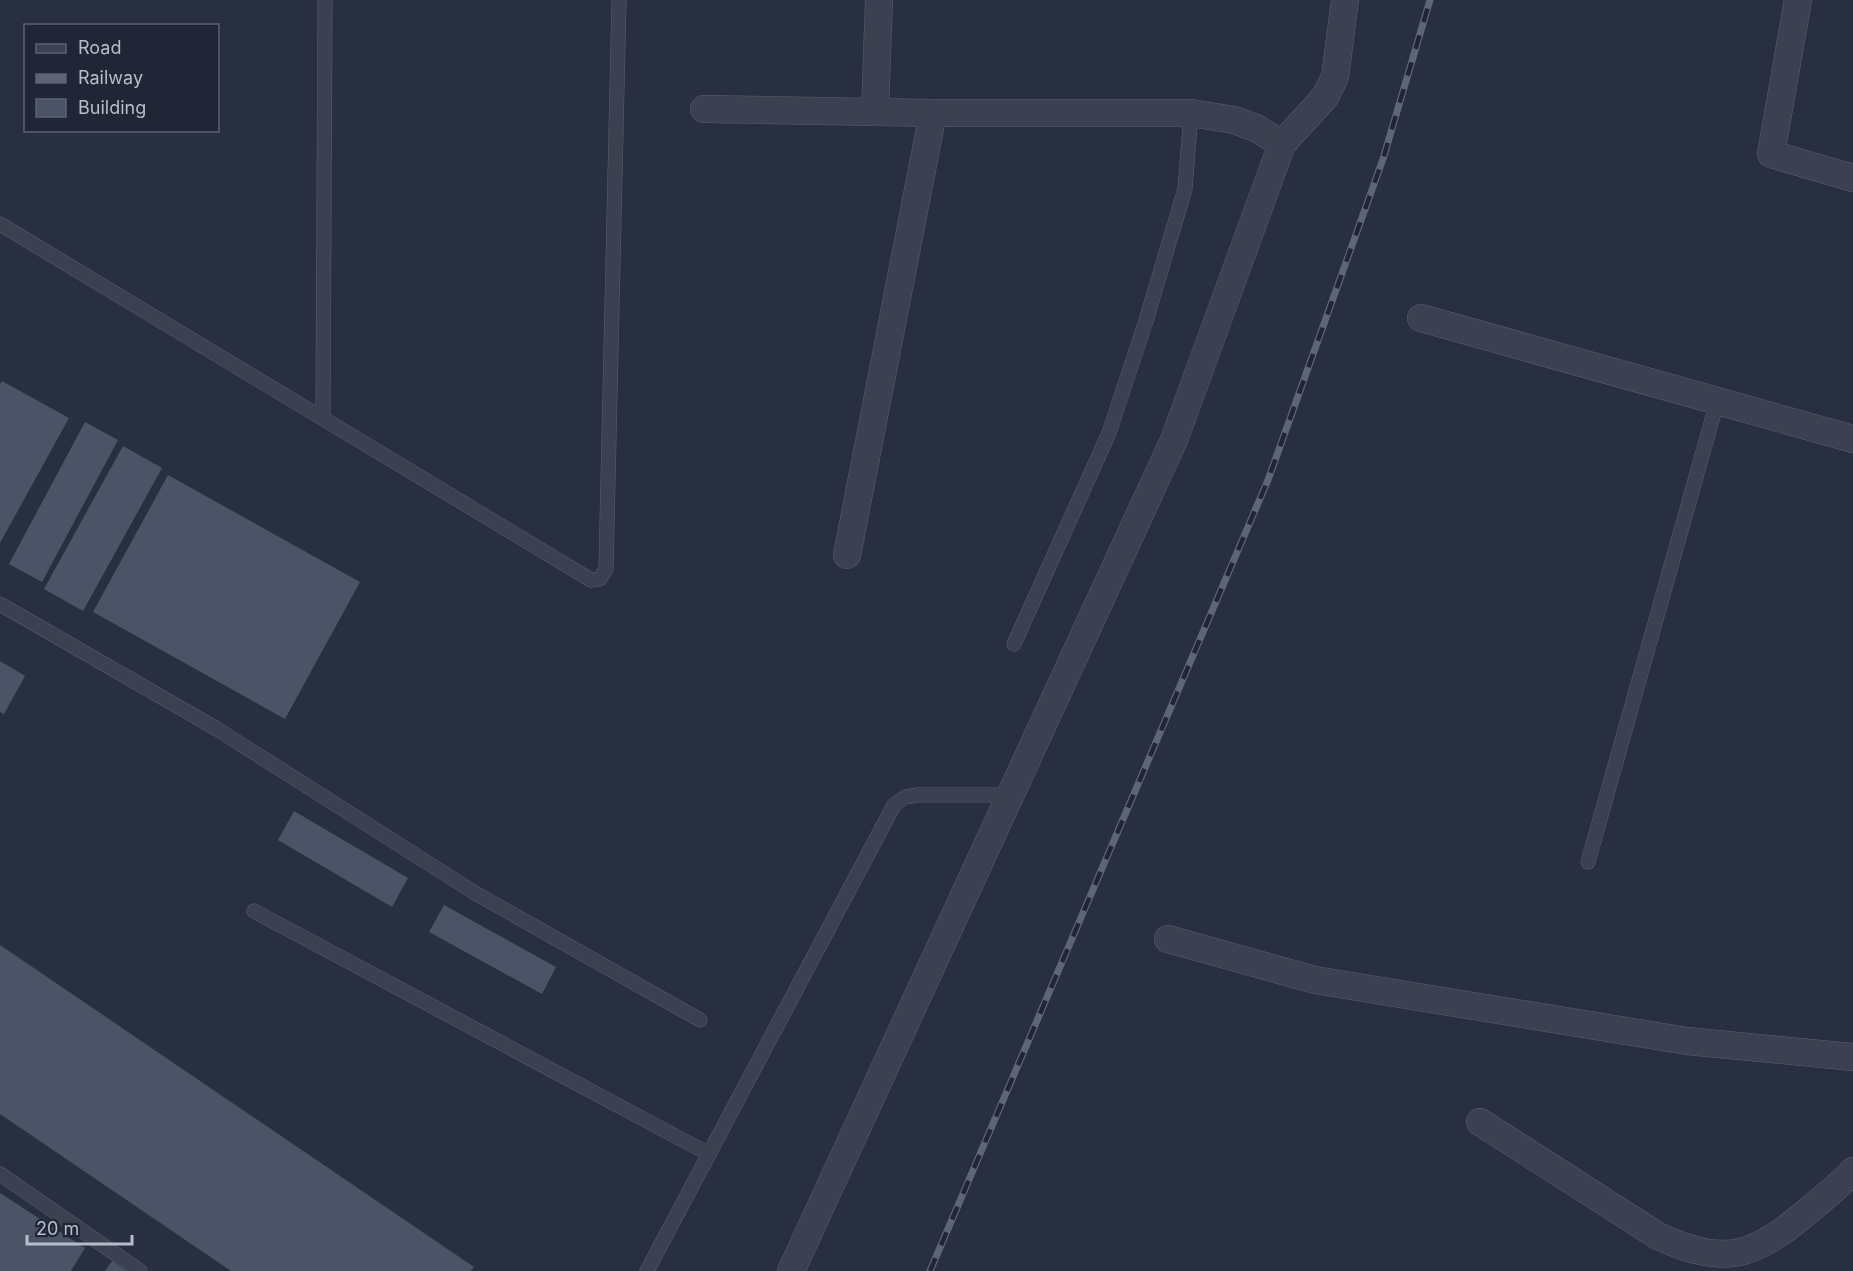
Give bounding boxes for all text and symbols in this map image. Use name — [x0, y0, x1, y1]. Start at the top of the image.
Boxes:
legend — [24, 24, 219, 132]
text: Road — [78, 37, 121, 58]
text: Railway — [78, 67, 143, 88]
text: Building — [78, 97, 146, 118]
scale bar — [27, 1208, 132, 1246]
text: 20 m — [36, 1218, 79, 1239]

